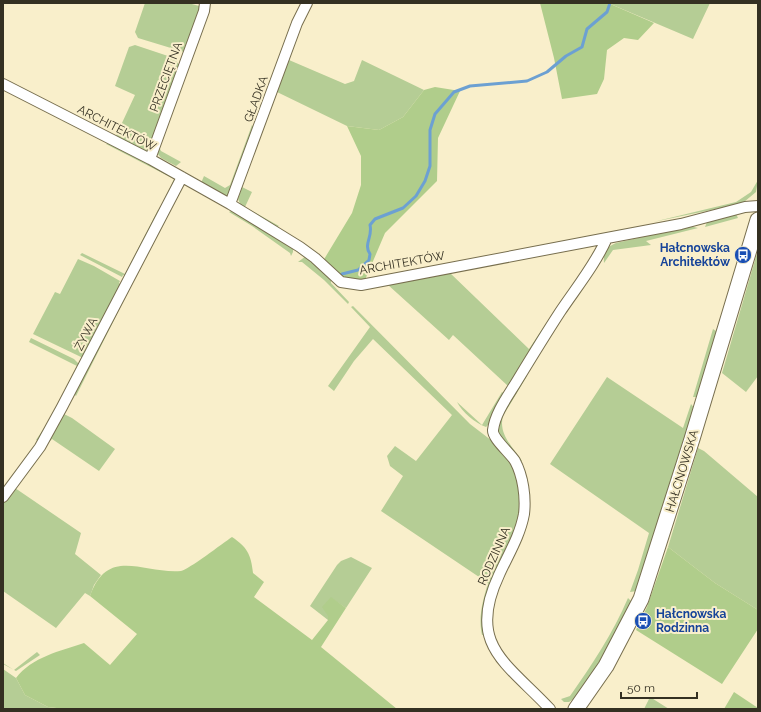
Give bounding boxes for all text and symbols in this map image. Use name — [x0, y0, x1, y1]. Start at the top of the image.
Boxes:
street label: PRZECIĘTNA — [147, 40, 185, 114]
street label: GŁADKA — [241, 74, 271, 124]
street label: ARCHITEKTÓW — [75, 102, 159, 154]
place label: Hałcnowska Architektów — [660, 241, 731, 269]
bus stop icon: Hałcnowska Architektów — [733, 245, 753, 265]
street label: ARCHITEKTÓW — [358, 249, 446, 277]
street label: ŻYWA — [72, 315, 100, 353]
street label: HAŁCNOWSKA — [663, 428, 701, 514]
street label: RODZINNA — [475, 525, 513, 587]
place label: Hałcnowska Rodzinna — [656, 607, 726, 635]
bus stop icon: Hałcnowska Rodzinna — [633, 611, 653, 631]
scale bar — [621, 674, 697, 700]
text: 50 m — [627, 681, 655, 695]

